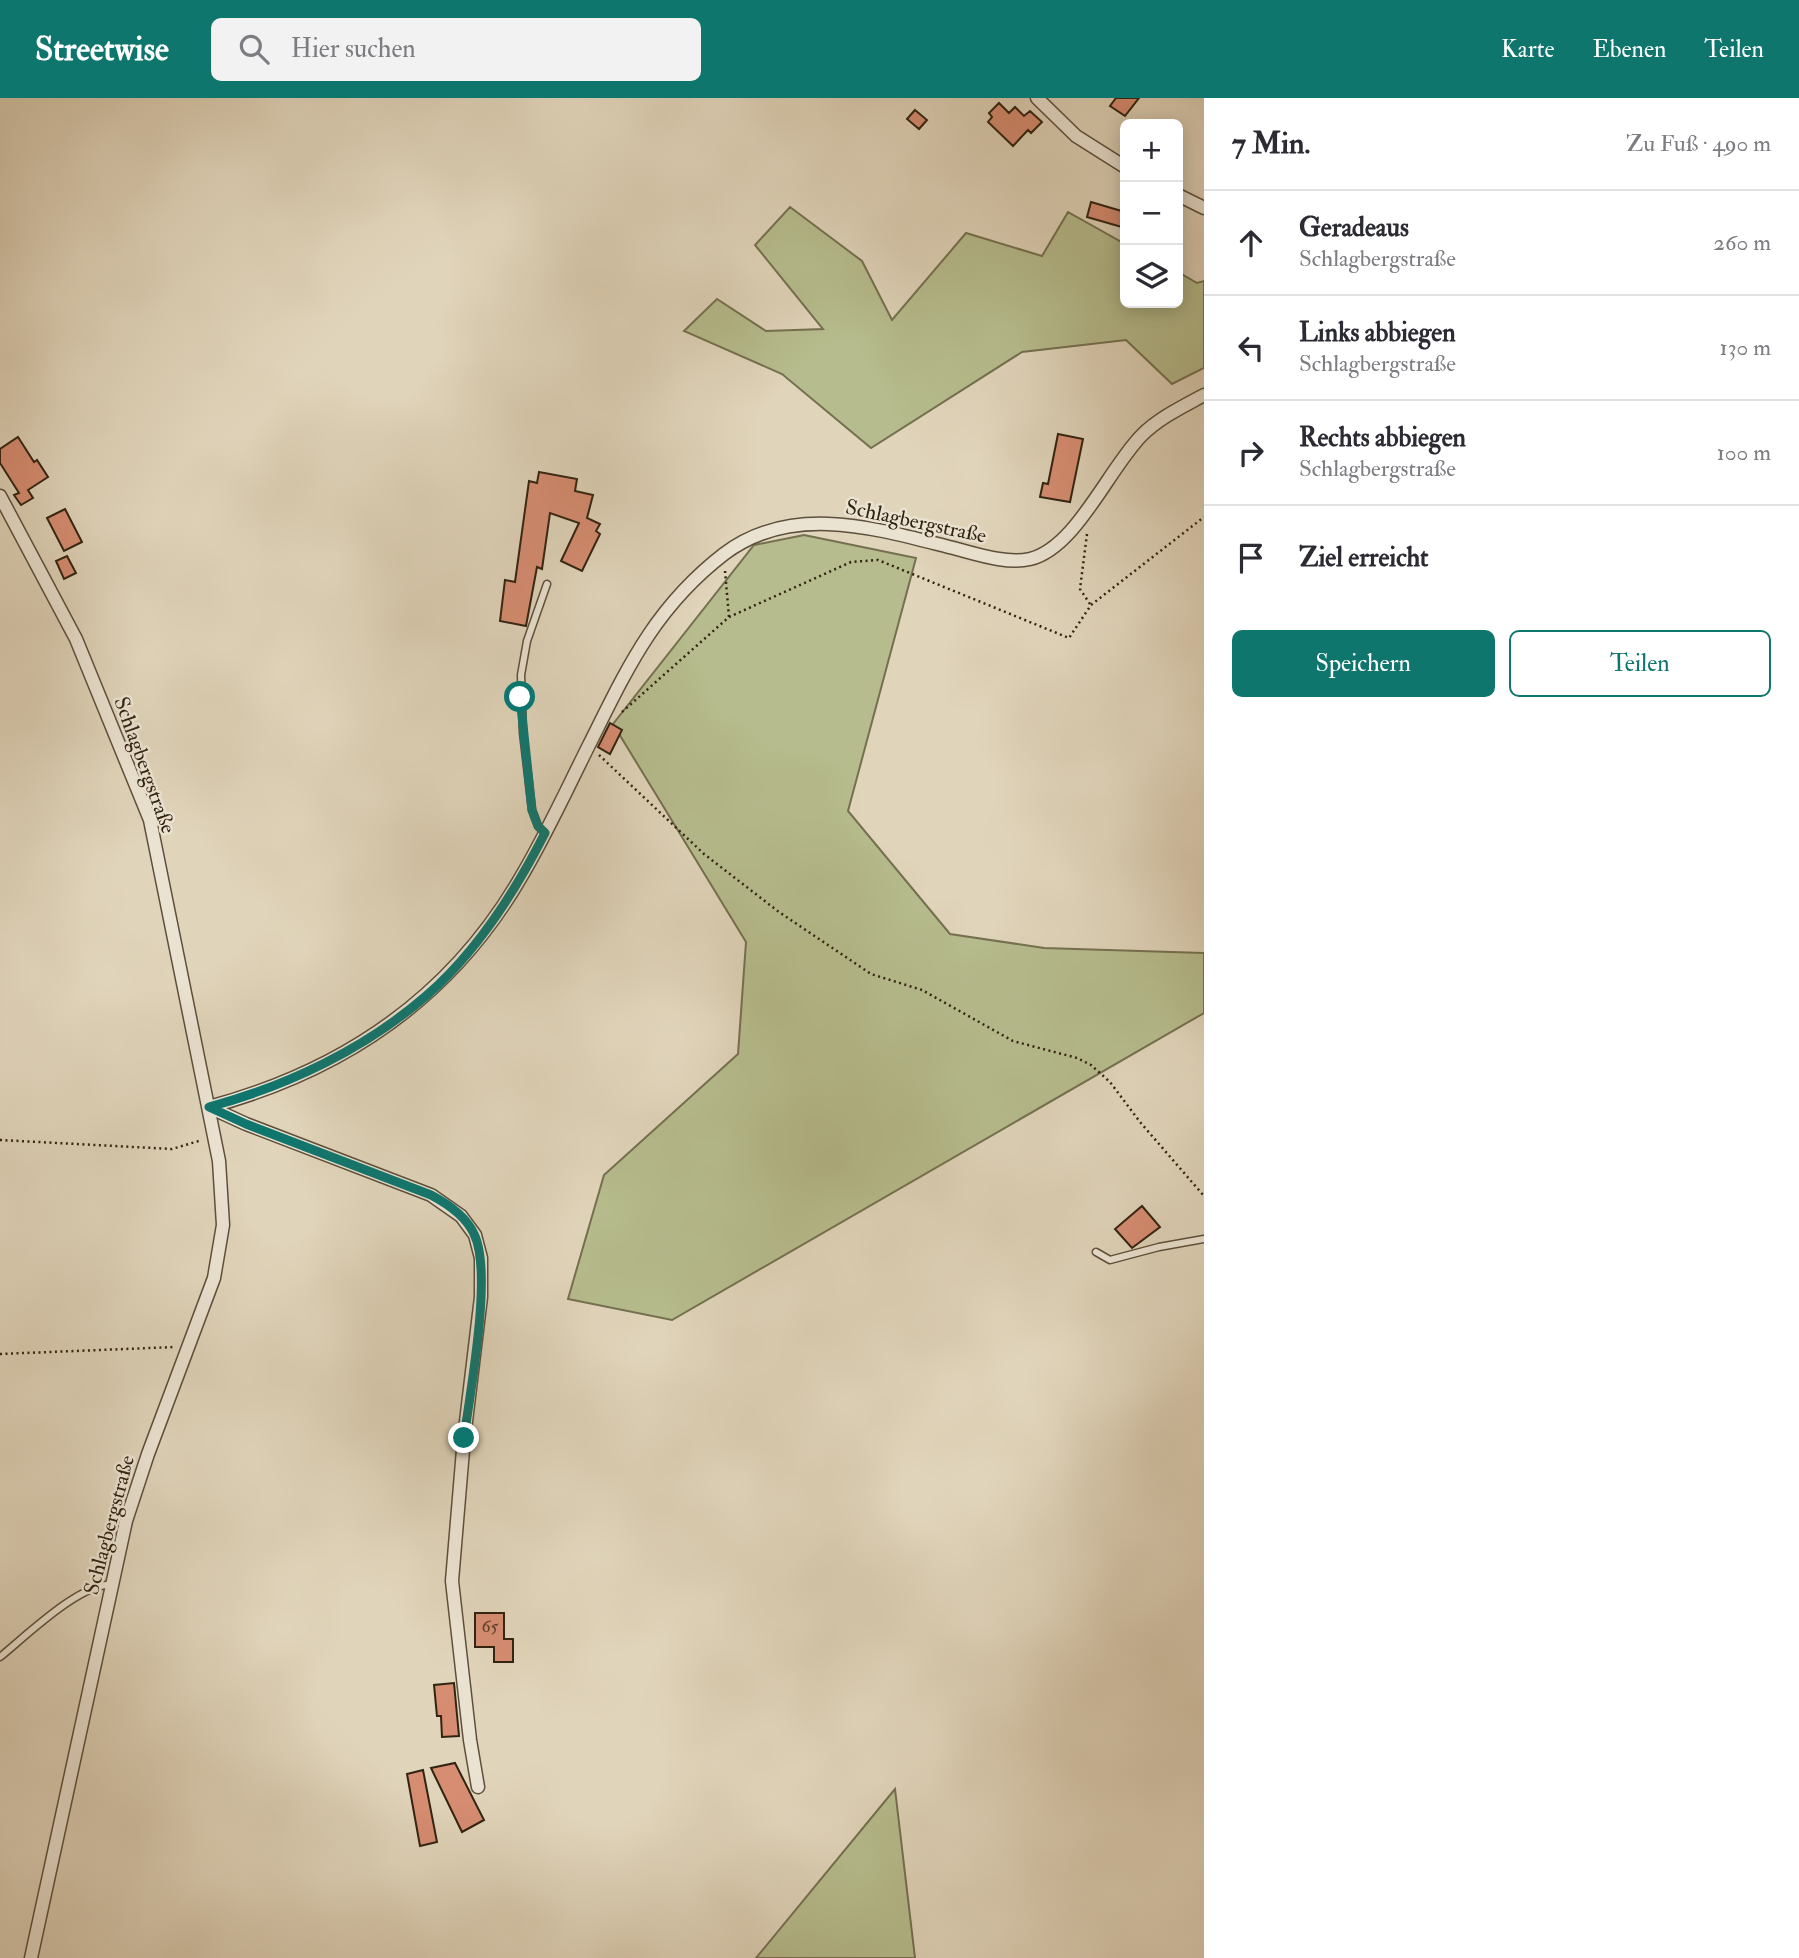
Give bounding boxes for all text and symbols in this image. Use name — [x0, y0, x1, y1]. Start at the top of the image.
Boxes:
search box — [211, 18, 701, 81]
text: Streetwise — [35, 29, 169, 70]
icon: search — [235, 30, 273, 68]
text: Hier suchen — [291, 33, 416, 65]
text: Karte — [1501, 34, 1554, 65]
text: Ebenen — [1592, 34, 1666, 65]
text: Teilen — [1704, 34, 1764, 65]
map controls — [1120, 119, 1183, 308]
button: + — [1120, 119, 1183, 182]
text: 7 Min. — [1232, 125, 1310, 162]
text: Zu Fuß · 490 m — [1626, 129, 1771, 158]
button: − — [1120, 182, 1183, 245]
text: Geradeaus — [1299, 212, 1409, 244]
icon: ahead — [1232, 224, 1270, 262]
text: 260 m — [1713, 228, 1771, 257]
text: Schlagbergstraße — [1299, 244, 1456, 273]
button: layers — [1120, 245, 1183, 308]
text: Links abbiegen — [1299, 317, 1456, 349]
icon: left — [1232, 329, 1270, 367]
text: 130 m — [1719, 333, 1771, 362]
text: Schlagbergstraße — [1299, 349, 1456, 378]
text: Rechts abbiegen — [1299, 422, 1466, 454]
icon: right — [1232, 434, 1270, 472]
text: 100 m — [1717, 438, 1771, 467]
text: Schlagbergstraße — [1299, 454, 1456, 483]
street label: Schlagbergstraße — [843, 493, 989, 550]
icon: arrive — [1232, 539, 1270, 577]
text: Ziel erreicht — [1299, 542, 1429, 574]
button: Speichern — [1232, 630, 1495, 697]
button: Teilen — [1509, 630, 1771, 697]
route start — [504, 681, 535, 712]
street label: Schlagbergstraße — [107, 693, 182, 837]
route end — [448, 1422, 479, 1453]
street label: Schlagbergstraße — [78, 1452, 141, 1598]
house number: 65 — [482, 1615, 499, 1638]

